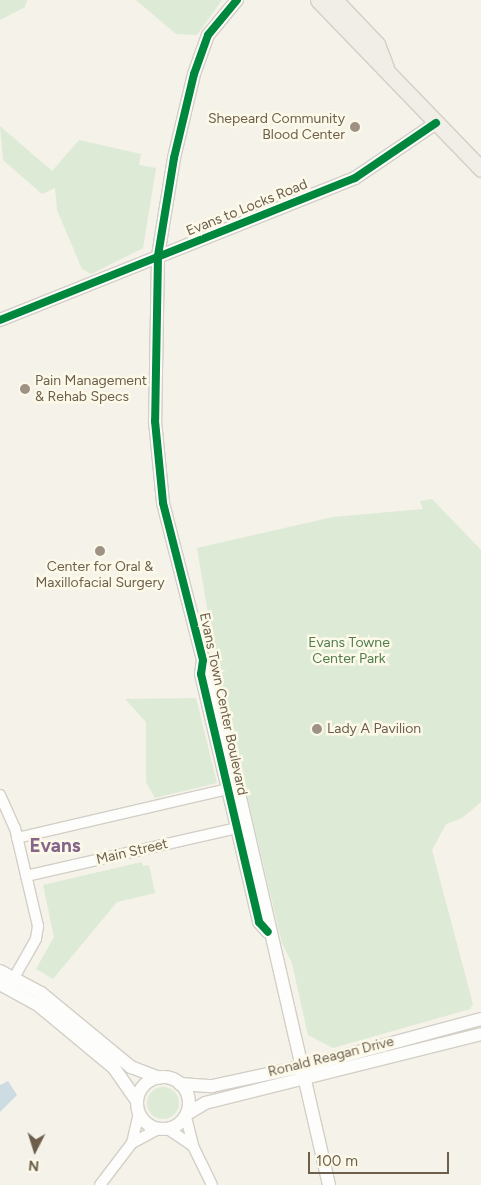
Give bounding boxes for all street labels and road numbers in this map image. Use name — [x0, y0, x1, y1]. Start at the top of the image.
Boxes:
street label: Evans to Locks Road — [184, 176, 310, 240]
street label: Evans Town Center Boulevard — [195, 611, 251, 797]
street label: Main Street — [95, 836, 169, 868]
street label: Ronald Reagan Drive — [266, 1033, 396, 1081]

